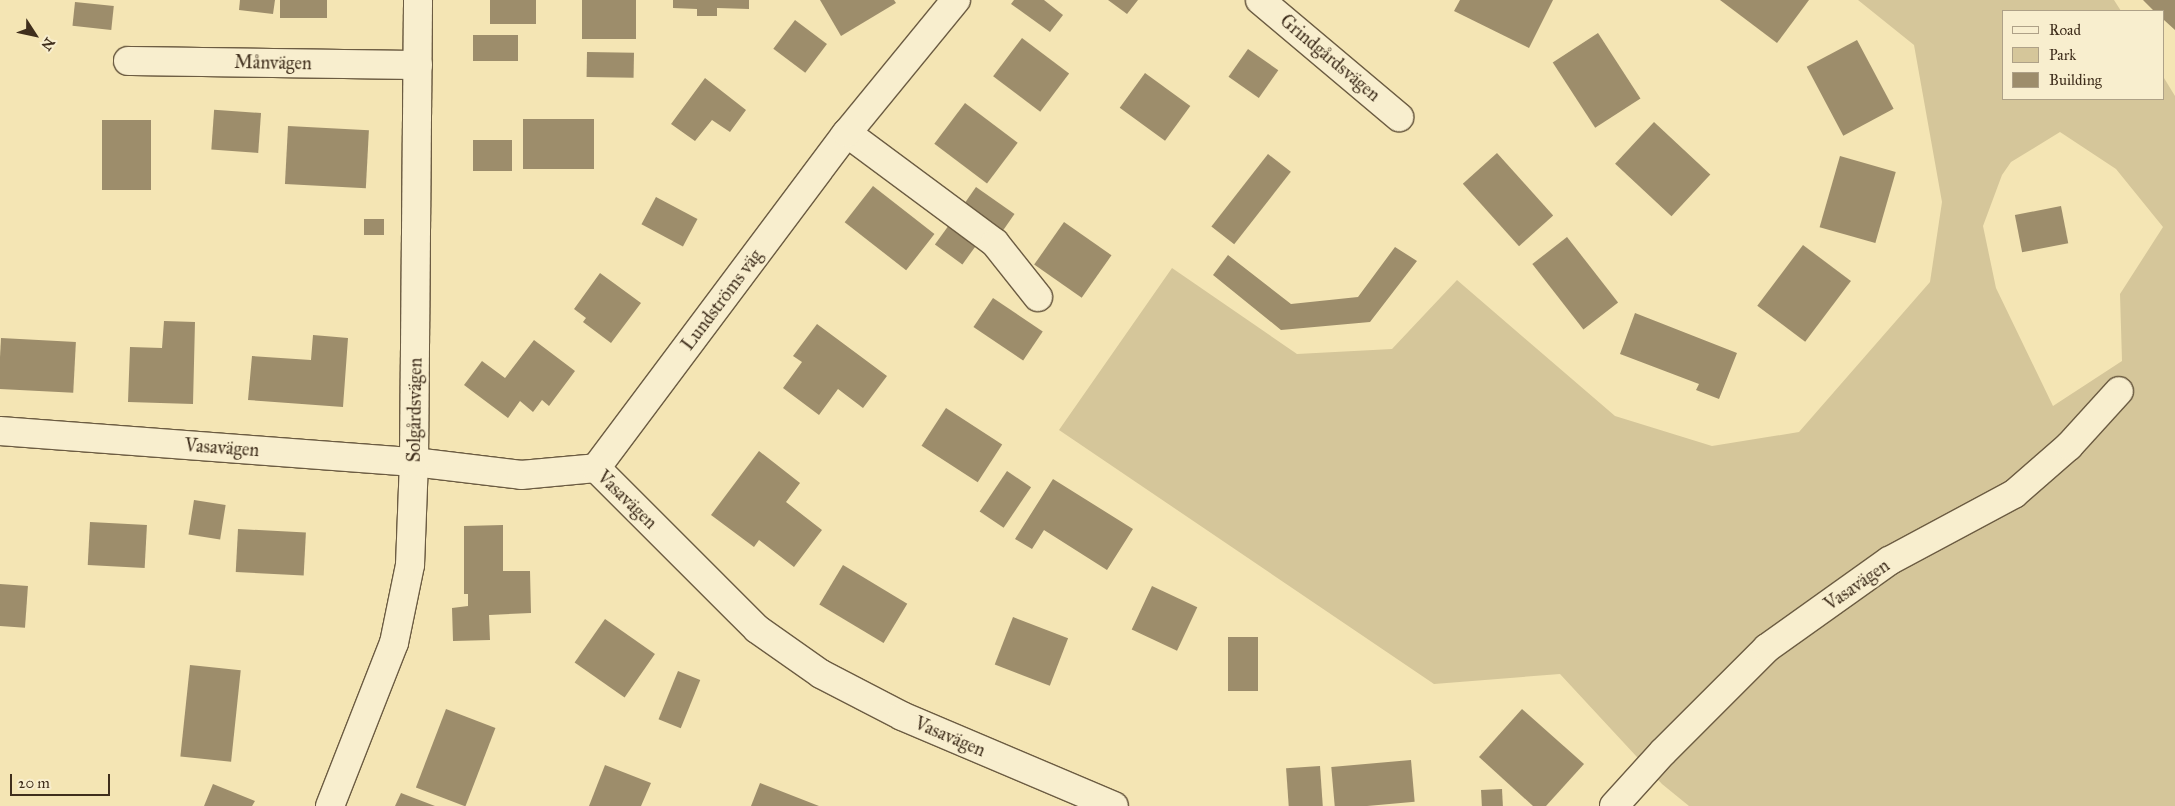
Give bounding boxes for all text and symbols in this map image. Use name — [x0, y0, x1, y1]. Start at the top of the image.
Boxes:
north arrow — [10, 10, 60, 60]
street label: Grindgårdsvägen — [1276, 10, 1384, 106]
legend — [2002, 10, 2165, 100]
text: Road — [2049, 21, 2081, 39]
text: N — [37, 34, 58, 54]
text: Park — [2049, 46, 2076, 64]
street label: Månvägen — [234, 52, 312, 74]
text: Building — [2049, 71, 2102, 89]
street label: Lundströms väg — [677, 245, 767, 355]
street label: Solgårdsvägen — [403, 358, 427, 462]
street label: Vasavägen — [184, 435, 260, 461]
street label: Vasavägen — [593, 466, 661, 534]
street label: Vasavägen — [1820, 555, 1894, 615]
street label: Vasavägen — [911, 712, 989, 762]
scale bar — [12, 764, 112, 796]
text: 20 m — [18, 774, 50, 792]

